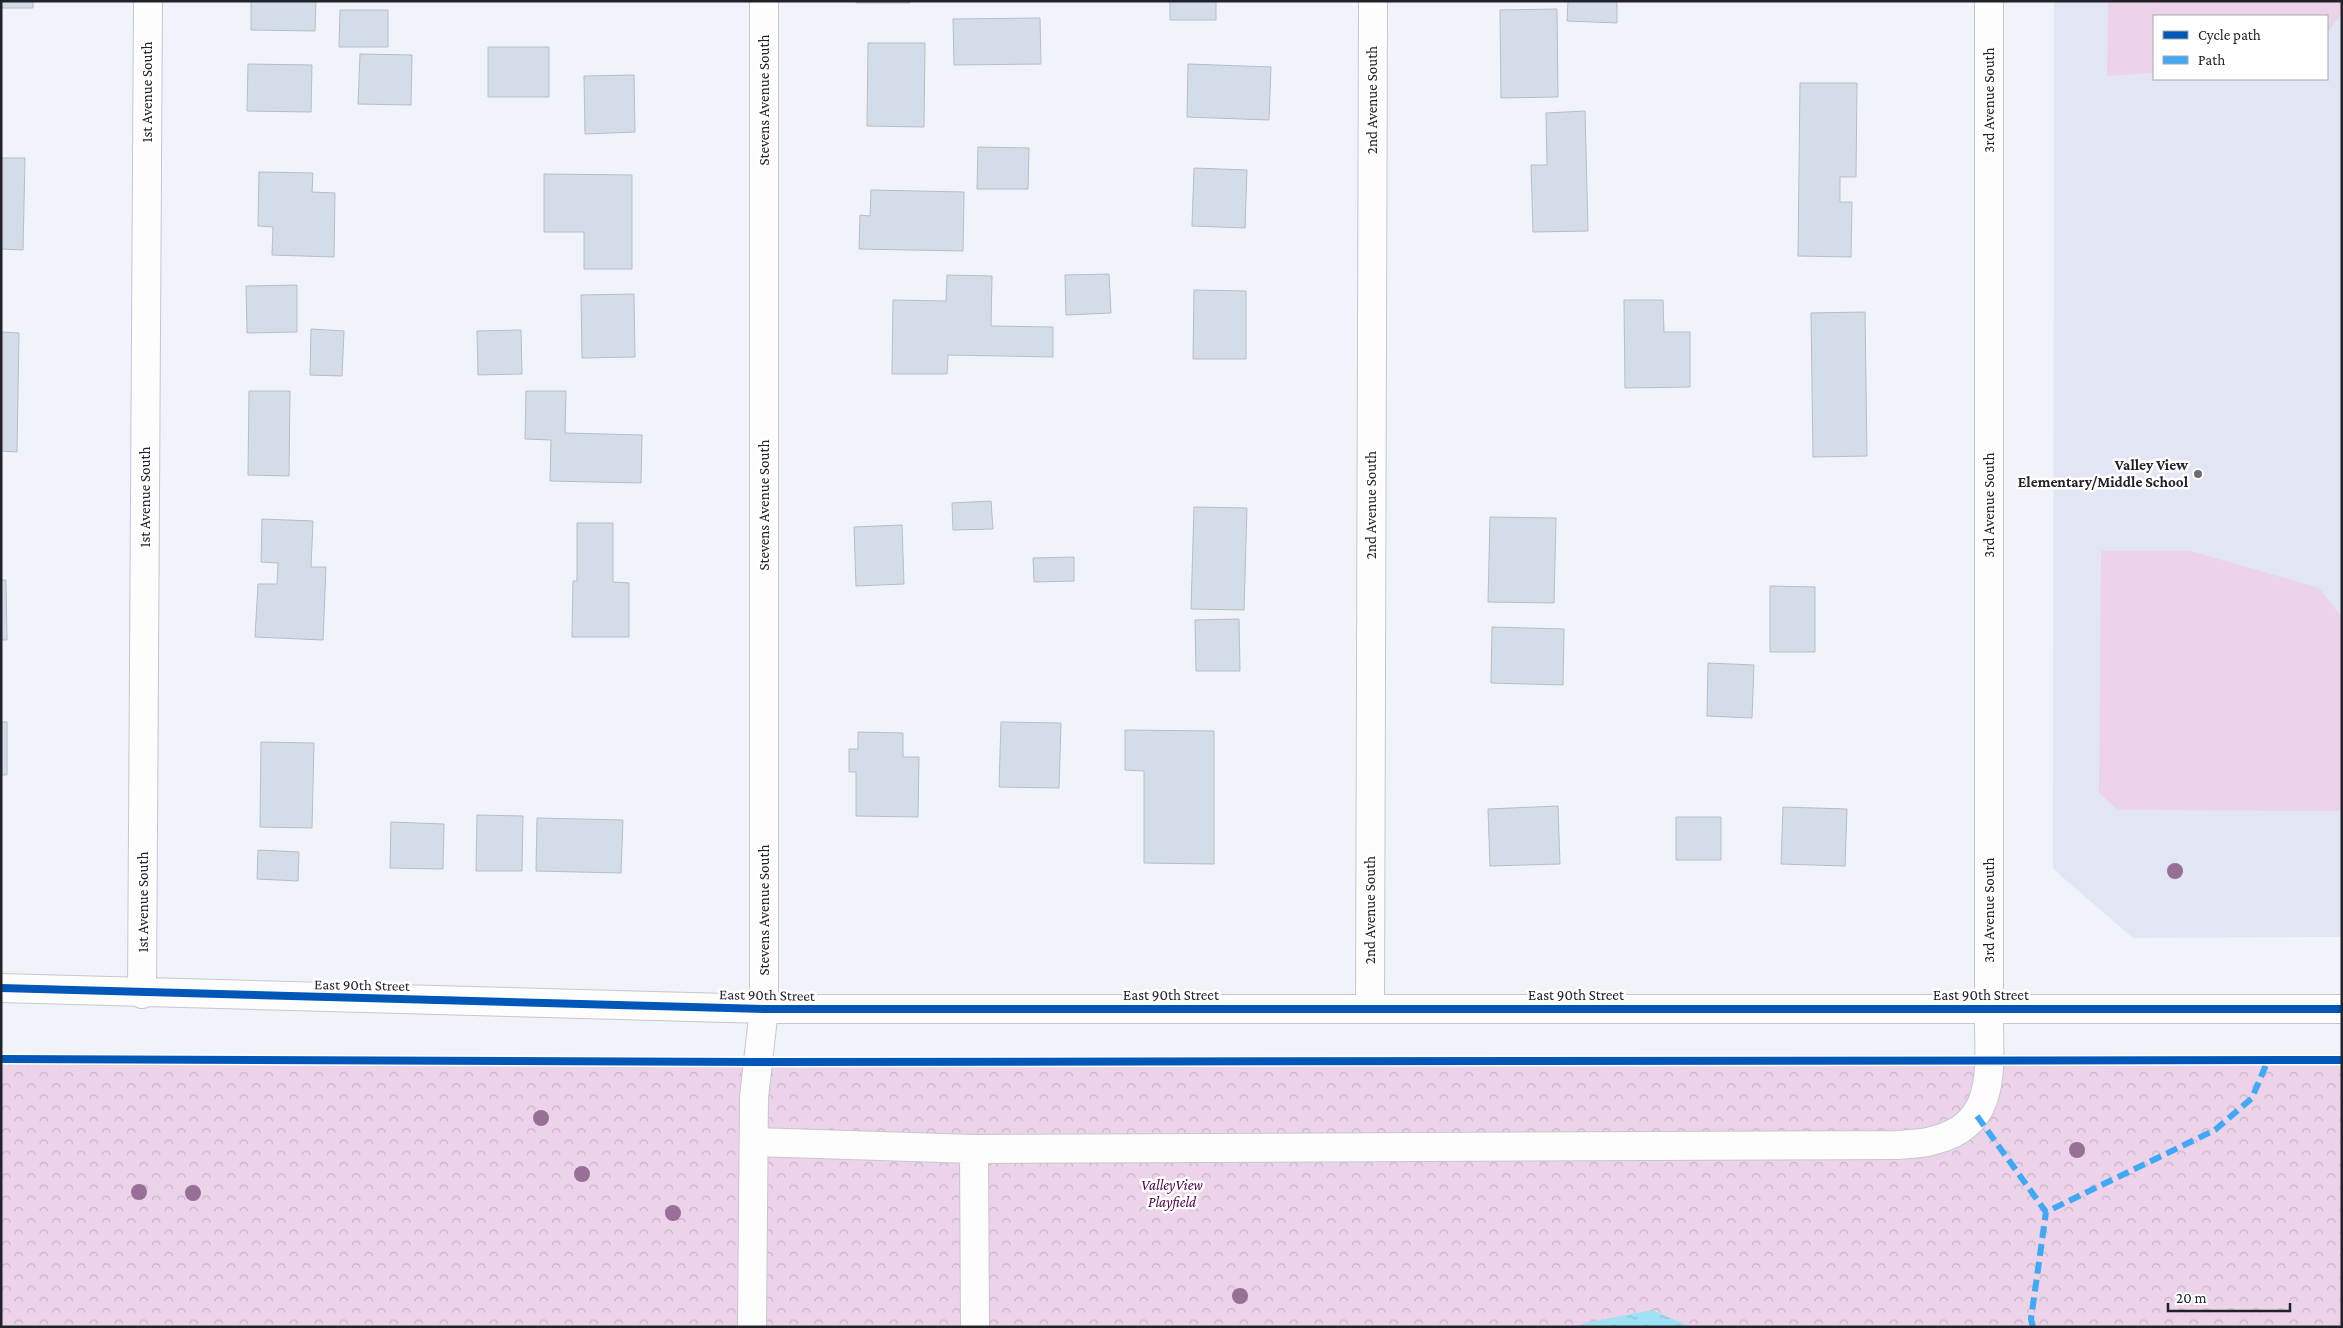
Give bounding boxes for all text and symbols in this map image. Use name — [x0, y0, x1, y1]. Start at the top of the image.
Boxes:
legend — [2153, 15, 2328, 80]
text: Cycle path — [2198, 27, 2261, 44]
street label: Stevens Avenue South — [756, 34, 772, 166]
street label: 1st Avenue South — [139, 41, 155, 143]
street label: 2nd Avenue South — [1364, 46, 1380, 154]
street label: 3rd Avenue South — [1981, 47, 1997, 153]
text: Path — [2198, 52, 2225, 68]
street label: Stevens Avenue South — [756, 439, 772, 571]
street label: 1st Avenue South — [137, 446, 153, 548]
street label: 2nd Avenue South — [1363, 451, 1379, 559]
street label: 3rd Avenue South — [1981, 452, 1997, 558]
place label: Valley View Elementary/Middle School — [2018, 457, 2189, 490]
marker: Valley View Elementary/Middle School — [2192, 468, 2204, 480]
street label: Stevens Avenue South — [756, 844, 772, 976]
street label: 1st Avenue South — [135, 851, 151, 953]
street label: 2nd Avenue South — [1362, 856, 1378, 964]
street label: 3rd Avenue South — [1981, 857, 1997, 963]
street label: East 90th Street — [314, 976, 411, 994]
street label: East 90th Street — [719, 986, 816, 1004]
street label: East 90th Street — [1123, 987, 1220, 1003]
street label: East 90th Street — [1528, 987, 1625, 1003]
street label: East 90th Street — [1933, 987, 2030, 1003]
park label: ValleyView Playfield — [1141, 1177, 1203, 1211]
scale bar — [2168, 1280, 2290, 1312]
text: 20 m — [2176, 1290, 2207, 1306]

